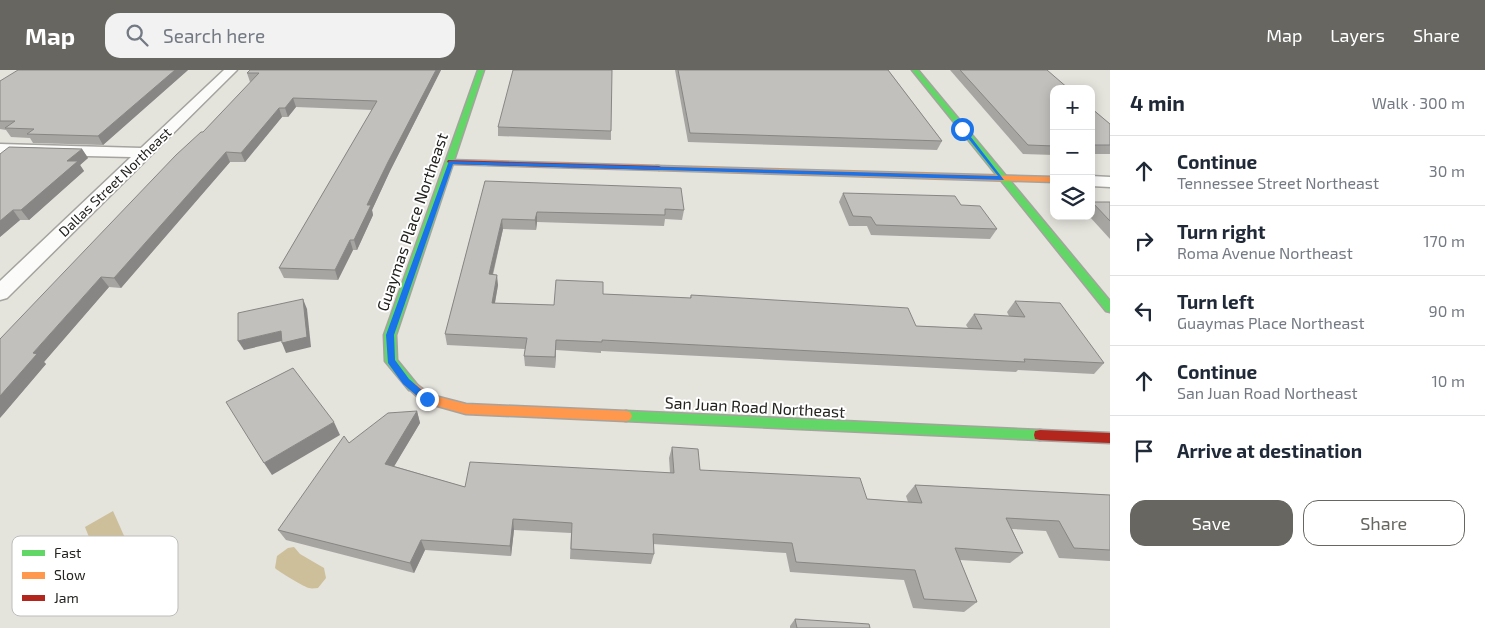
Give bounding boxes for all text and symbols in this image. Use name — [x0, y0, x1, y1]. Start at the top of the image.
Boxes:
search box — [105, 13, 455, 58]
text: Map — [25, 21, 75, 50]
icon: search — [123, 21, 151, 49]
text: Search here — [163, 24, 265, 47]
text: Map — [1266, 24, 1302, 46]
text: Layers — [1330, 24, 1385, 46]
text: Share — [1413, 24, 1460, 46]
map controls — [1050, 85, 1095, 220]
button: + — [1050, 85, 1095, 130]
text: 4 min — [1130, 90, 1185, 115]
text: Walk · 300 m — [1372, 93, 1465, 112]
route start — [951, 118, 974, 141]
street label: Dallas Street Northeast — [55, 123, 174, 240]
street label: Guaymas Place Northeast — [372, 130, 451, 314]
button: − — [1050, 130, 1095, 175]
text: Continue — [1177, 150, 1257, 173]
icon: ahead — [1130, 157, 1158, 185]
text: 30 m — [1429, 161, 1465, 180]
text: Tennessee Street Northeast — [1177, 173, 1379, 192]
button: layers — [1050, 175, 1095, 220]
text: Turn right — [1177, 220, 1265, 243]
icon: right — [1130, 227, 1158, 255]
text: 170 m — [1423, 231, 1465, 250]
text: Roma Avenue Northeast — [1177, 243, 1353, 262]
text: Turn left — [1177, 290, 1254, 313]
icon: left — [1130, 297, 1158, 325]
text: 90 m — [1429, 301, 1465, 320]
text: Guaymas Place Northeast — [1177, 313, 1365, 332]
text: Continue — [1177, 360, 1257, 383]
icon: ahead — [1130, 367, 1158, 395]
text: 10 m — [1431, 371, 1465, 390]
text: San Juan Road Northeast — [1177, 383, 1358, 402]
route end — [416, 388, 439, 411]
street label: San Juan Road Northeast — [664, 392, 846, 421]
icon: arrive — [1130, 437, 1158, 465]
text: Arrive at destination — [1177, 439, 1362, 462]
button: Save — [1130, 500, 1293, 546]
button: Share — [1303, 500, 1465, 546]
legend — [12, 536, 178, 616]
text: Fast — [54, 544, 81, 561]
text: Slow — [54, 566, 86, 583]
text: Jam — [54, 589, 79, 606]

